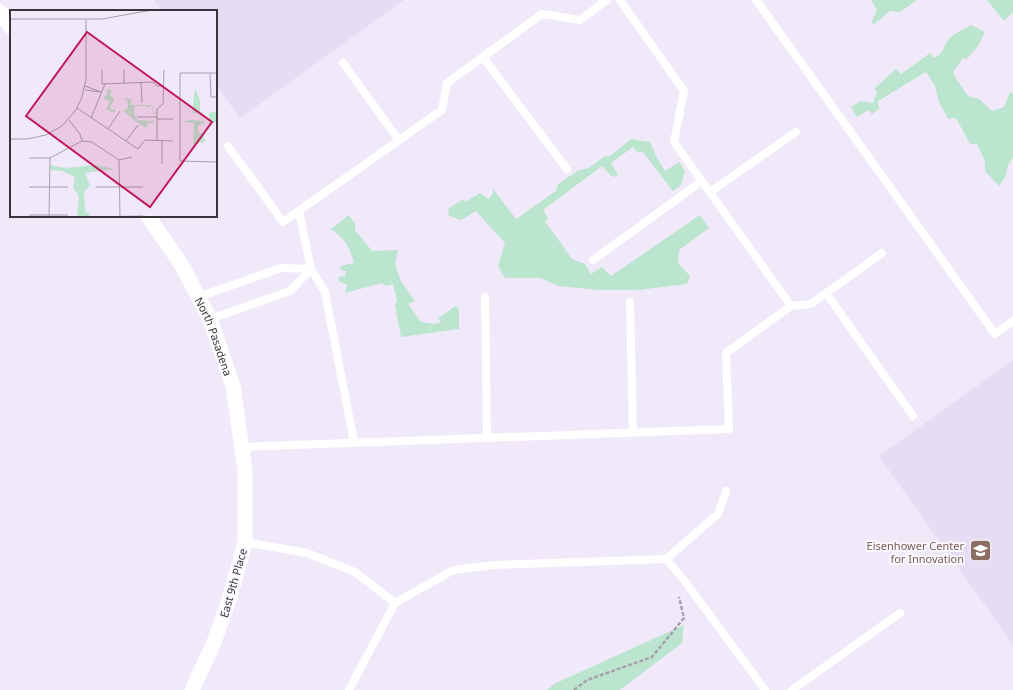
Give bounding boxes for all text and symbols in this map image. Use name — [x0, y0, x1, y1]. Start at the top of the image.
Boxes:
inset map — [10, 10, 217, 217]
street label: North Pasadena — [192, 294, 236, 378]
place label: Eisenhower Center for Innovation — [867, 538, 964, 566]
school or university icon: Eisenhower Center for Innovation — [967, 538, 993, 564]
street label: East 9th Place — [216, 547, 250, 619]

